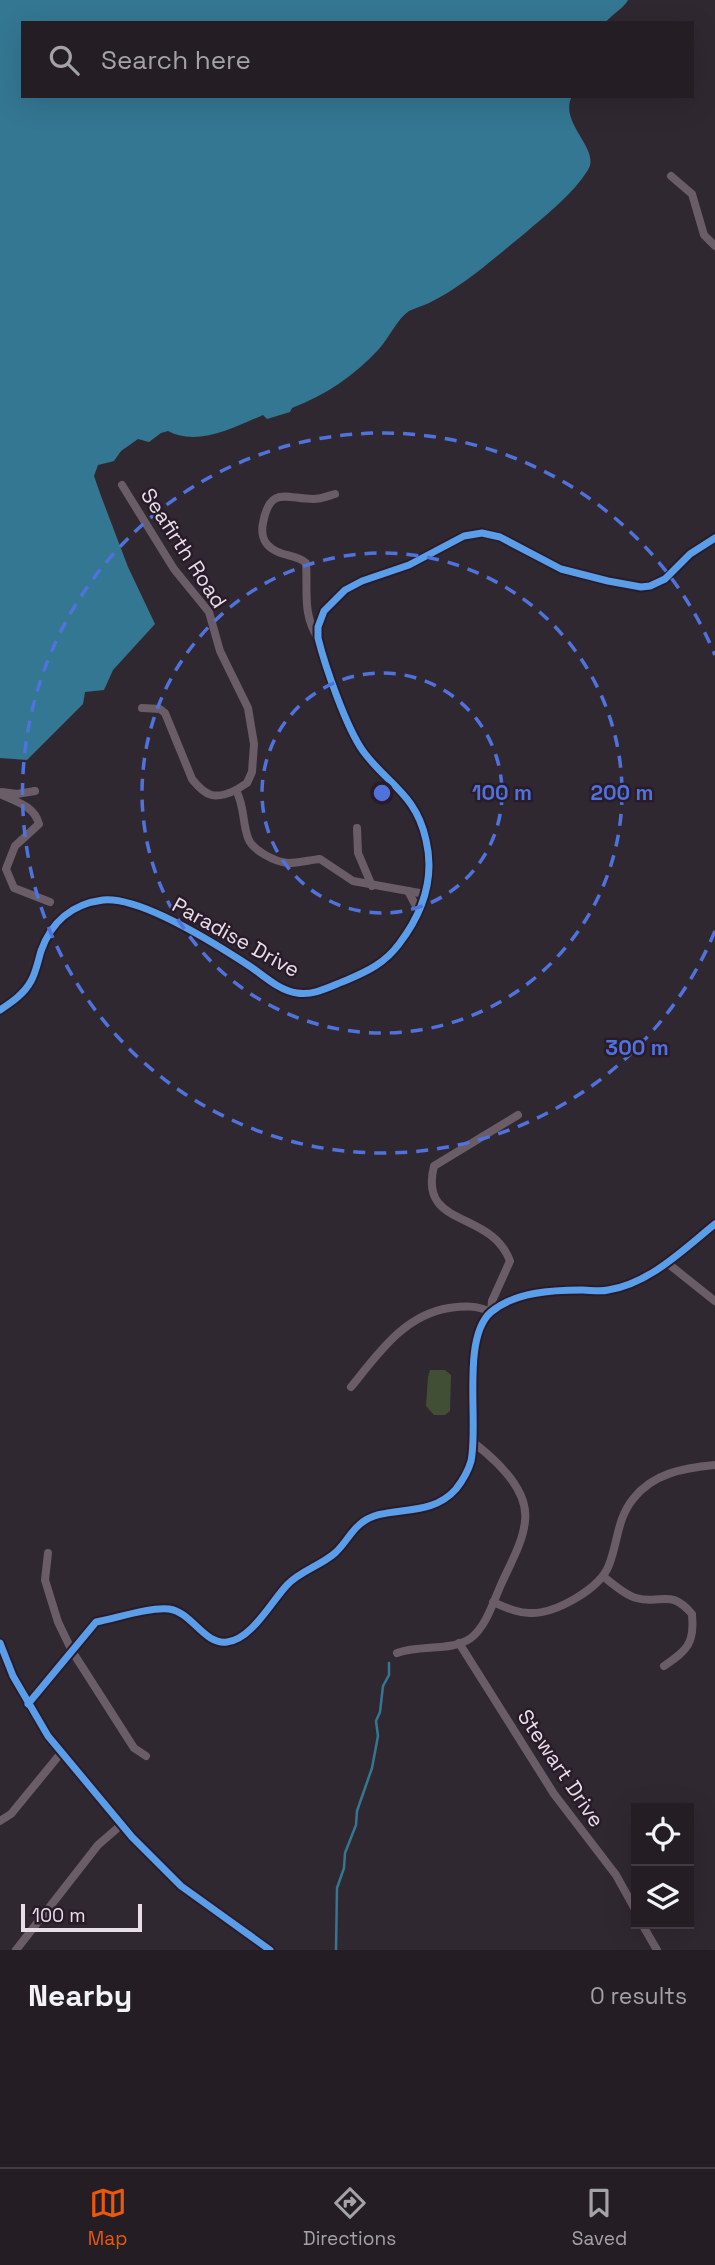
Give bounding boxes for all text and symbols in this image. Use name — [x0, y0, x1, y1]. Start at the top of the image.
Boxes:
search box — [21, 21, 694, 98]
icon: search — [45, 41, 83, 79]
text: Search here — [101, 43, 251, 77]
street label: Seafirth Road — [135, 483, 233, 613]
text: 100 m — [472, 779, 532, 806]
text: 200 m — [591, 779, 653, 806]
centre of rings — [370, 781, 394, 805]
street label: Paradise Drive — [167, 891, 305, 983]
text: 300 m — [605, 1034, 669, 1061]
street label: Stewart Drive — [512, 1704, 610, 1832]
map controls — [631, 1803, 694, 1929]
button: locate — [631, 1803, 694, 1866]
button: layers — [631, 1866, 694, 1929]
scale bar — [21, 1901, 142, 1933]
text: 100 m — [32, 1903, 86, 1928]
text: Nearby — [28, 1976, 132, 2015]
text: 0 results — [590, 1981, 687, 2011]
tab: Map — [88, 2184, 127, 2251]
tab: Directions — [303, 2184, 396, 2251]
tab: Saved — [572, 2184, 627, 2251]

